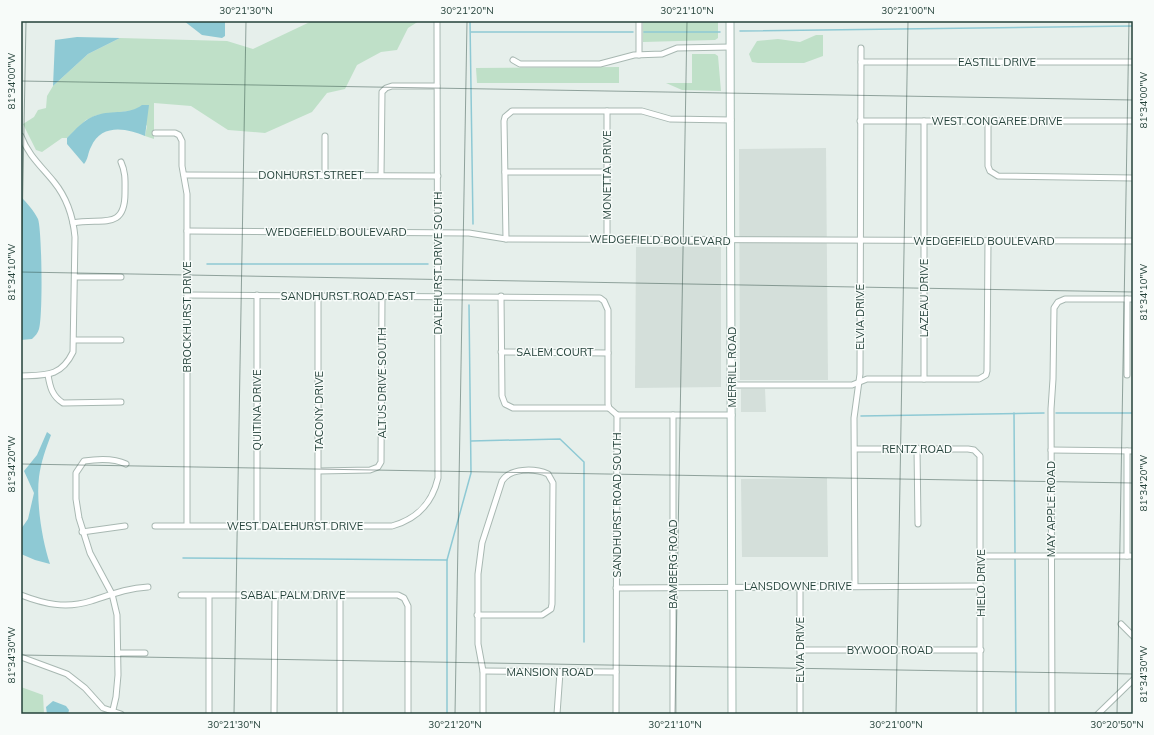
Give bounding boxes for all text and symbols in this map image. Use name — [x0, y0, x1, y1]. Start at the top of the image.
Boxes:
text: 30°21'30"N — [219, 4, 273, 17]
text: 30°21'20"N — [440, 4, 494, 17]
text: 30°21'10"N — [660, 4, 714, 17]
text: 30°21'00"N — [881, 4, 935, 17]
text: 81°34'00"W — [5, 53, 18, 109]
street label: EASTILL DRIVE — [958, 55, 1036, 69]
text: 81°34'00"W — [1137, 72, 1150, 128]
street label: WEST CONGAREE DRIVE — [931, 114, 1063, 128]
street label: MONETTA DRIVE — [600, 131, 614, 219]
street label: DONHURST STREET — [258, 168, 364, 182]
street label: DALEHURST DRIVE SOUTH — [431, 191, 445, 335]
street label: WEDGEFIELD BOULEVARD — [265, 225, 407, 239]
street label: WEDGEFIELD BOULEVARD — [589, 232, 731, 248]
street label: WEDGEFIELD BOULEVARD — [913, 234, 1055, 248]
text: 81°34'10"W — [5, 244, 18, 300]
street label: LAZEAU DRIVE — [917, 259, 931, 337]
street label: BROCKHURST DRIVE — [180, 261, 194, 373]
text: 81°34'10"W — [1137, 264, 1150, 320]
street label: ELVIA DRIVE — [853, 284, 867, 350]
street label: SANDHURST ROAD EAST — [281, 289, 416, 303]
street label: MERRILL ROAD — [725, 326, 739, 408]
street label: ALTUS DRIVE SOUTH — [375, 327, 389, 439]
street label: SALEM COURT — [516, 345, 594, 359]
street label: QUITINA DRIVE — [250, 370, 264, 450]
street label: TACONY DRIVE — [312, 371, 326, 451]
street label: SANDHURST ROAD SOUTH — [610, 432, 624, 578]
text: 81°34'20"W — [5, 436, 18, 492]
street label: RENTZ ROAD — [882, 442, 952, 456]
text: 81°34'20"W — [1137, 455, 1150, 511]
street label: MAY APPLE ROAD — [1044, 461, 1058, 557]
street label: WEST DALEHURST DRIVE — [227, 519, 363, 533]
street label: BAMBERG ROAD — [666, 519, 680, 609]
street label: HIELO DRIVE — [974, 549, 988, 617]
street label: LANSDOWNE DRIVE — [744, 579, 852, 593]
street label: SABAL PALM DRIVE — [241, 588, 345, 602]
street label: ELVIA DRIVE — [793, 617, 807, 683]
text: 81°34'30"W — [5, 627, 18, 683]
street label: BYWOOD ROAD — [847, 643, 933, 657]
text: 81°34'30"W — [1137, 646, 1150, 702]
street label: MANSION ROAD — [506, 665, 594, 679]
text: 30°21'30"N — [207, 718, 261, 731]
text: 30°21'20"N — [428, 718, 482, 731]
text: 30°21'10"N — [648, 718, 702, 731]
text: 30°21'00"N — [869, 718, 923, 731]
text: 30°20'50"N — [1090, 718, 1144, 731]

